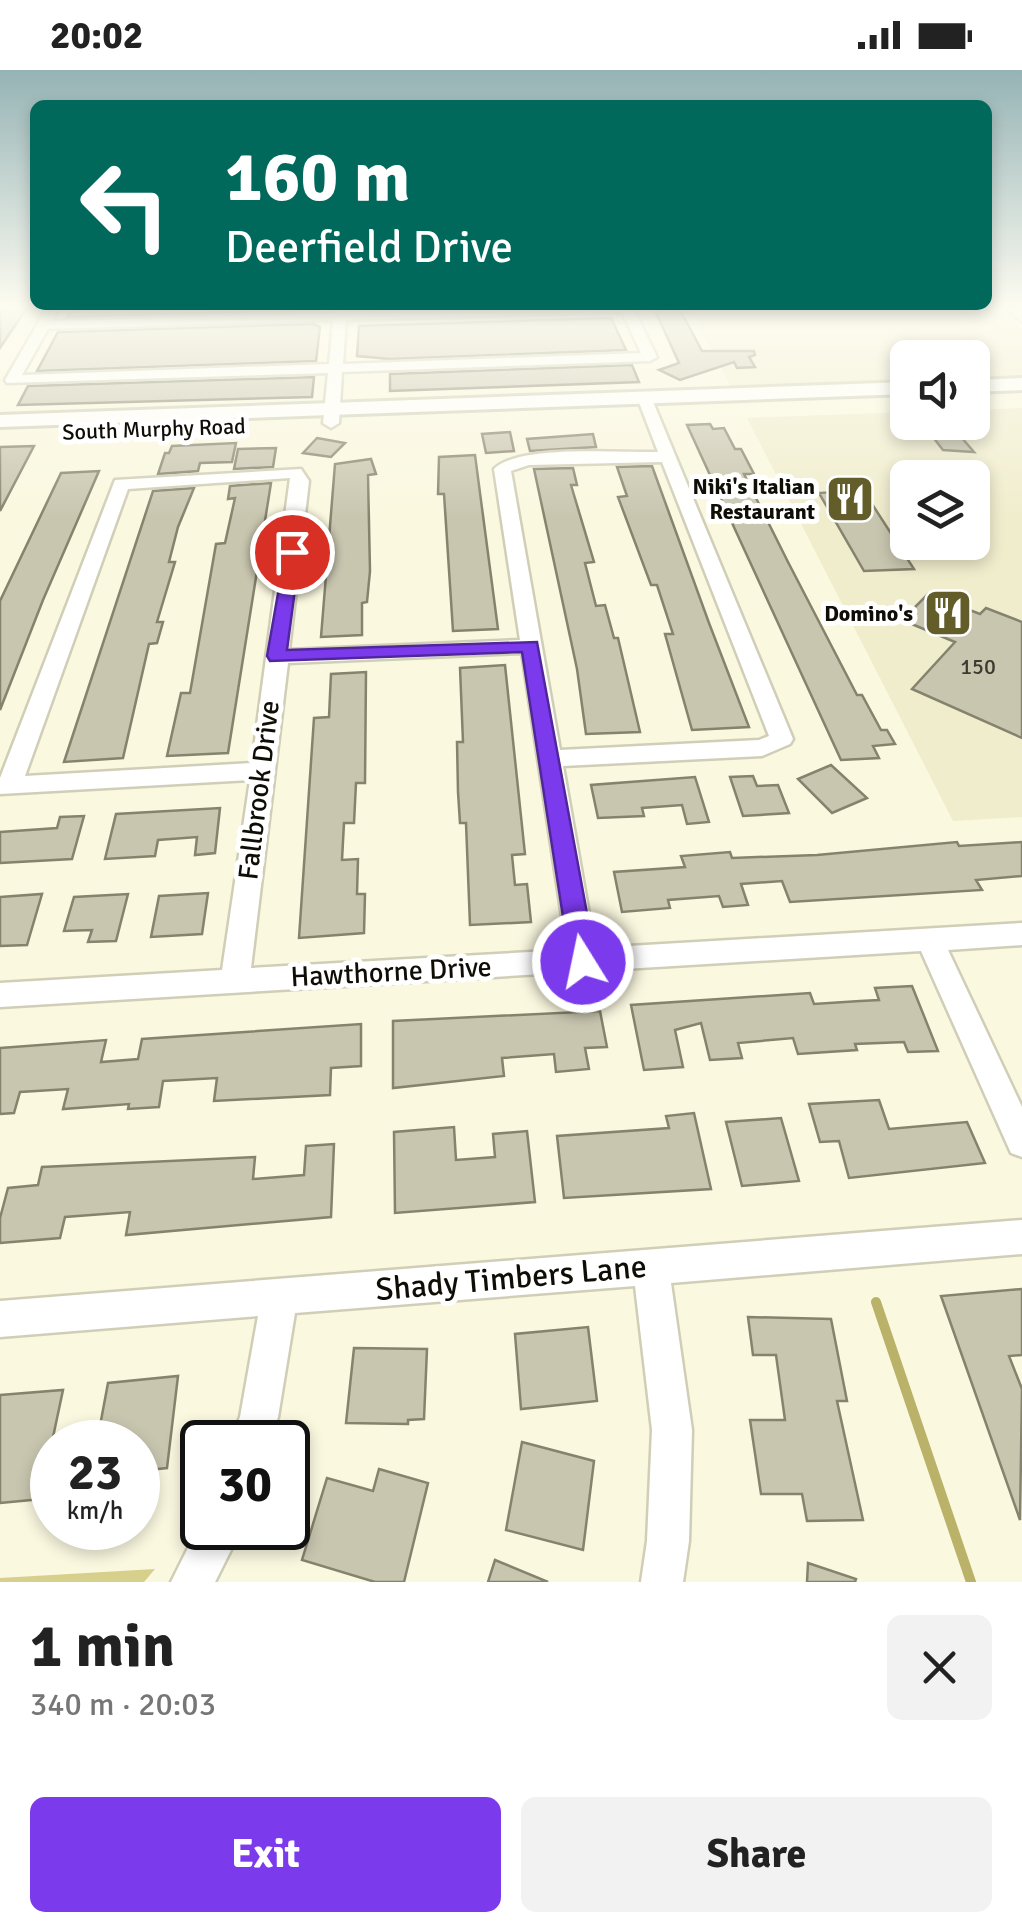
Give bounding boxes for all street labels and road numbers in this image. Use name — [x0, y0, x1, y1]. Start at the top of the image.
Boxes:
street label: South Murphy Road — [62, 412, 246, 446]
street label: Fallbrook Drive — [231, 698, 287, 882]
street label: Hawthorne Drive — [290, 950, 492, 994]
street label: Shady Timbers Lane — [374, 1247, 648, 1309]

